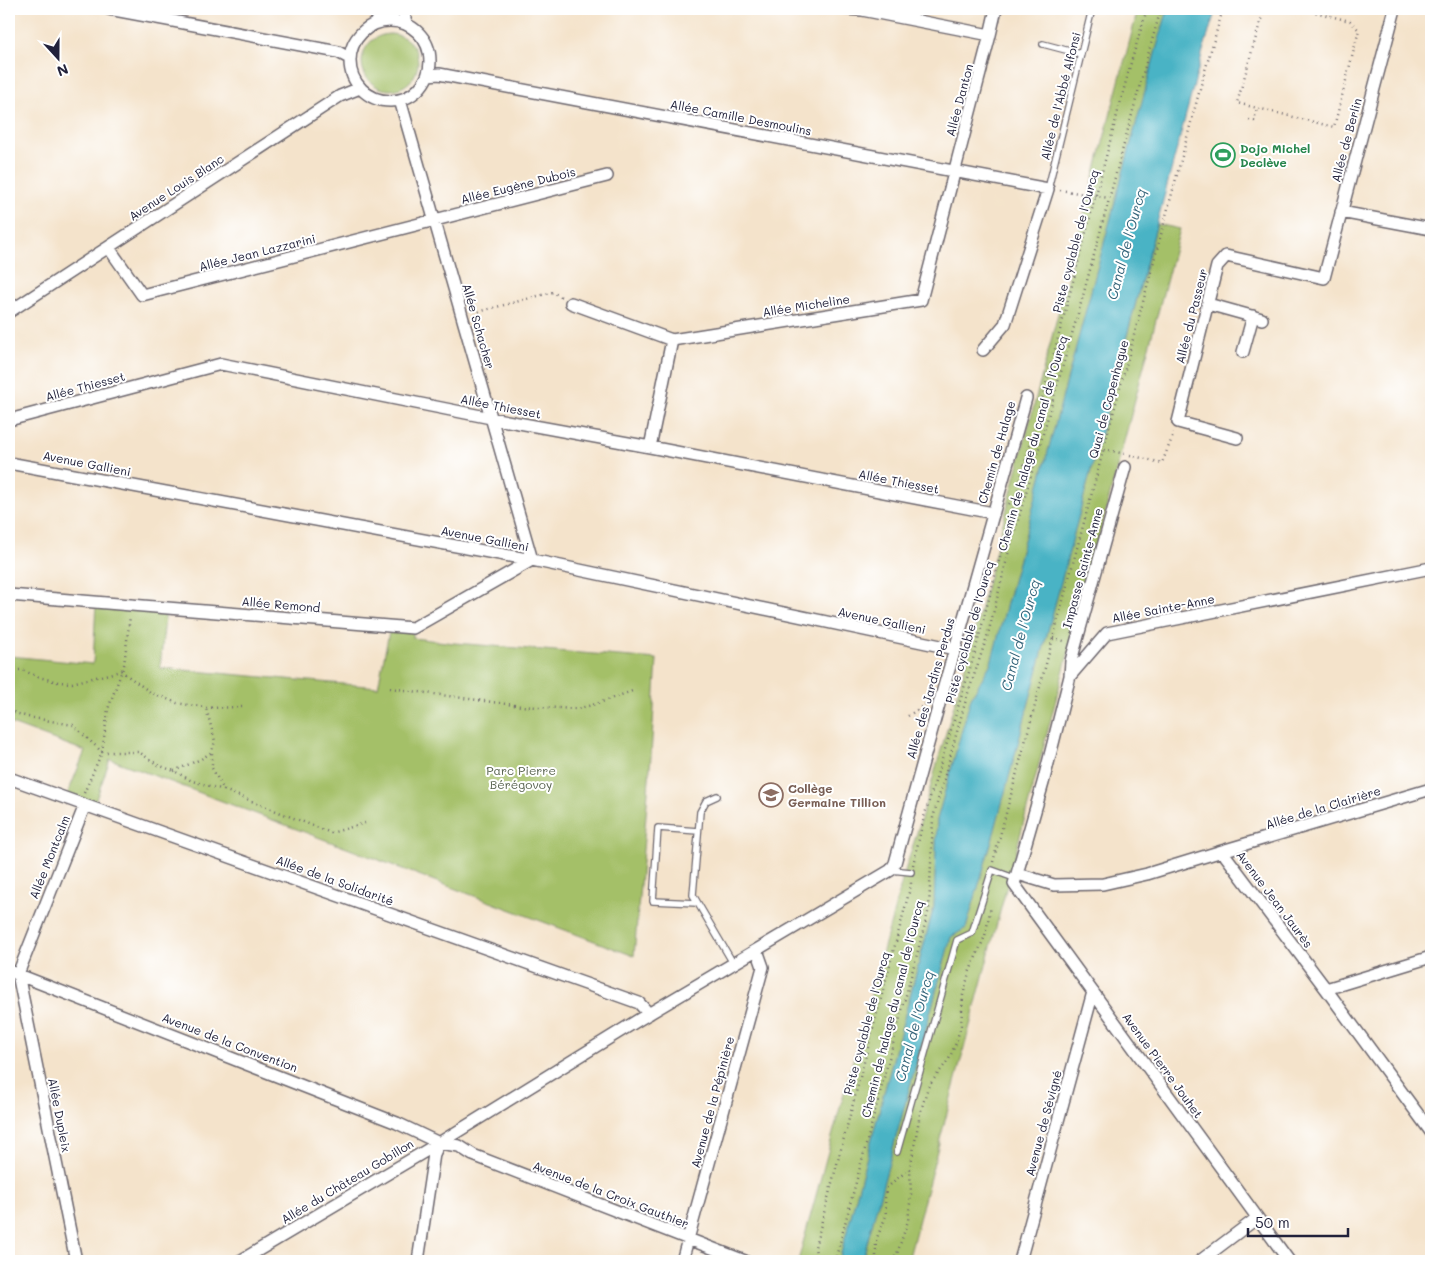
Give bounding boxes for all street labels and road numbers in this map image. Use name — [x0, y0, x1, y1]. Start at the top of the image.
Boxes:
street label: Allée de l'Abbé Alfonsi — [1036, 30, 1084, 162]
street label: Allée Danton — [942, 62, 976, 138]
street label: Allée Camille Desmoulins — [669, 95, 813, 139]
street label: Allée de Berlin — [1327, 96, 1365, 184]
street label: Avenue Louis Blanc — [125, 150, 227, 224]
street label: Allée Eugène Dubois — [459, 163, 577, 207]
street label: Piste cyclable de l'Ourcq — [1048, 167, 1102, 314]
street label: Allée Jean Lazzarini — [197, 230, 317, 274]
street label: Allée du Passeur — [1171, 267, 1211, 365]
street label: Allée Schacher — [459, 281, 499, 371]
street label: Allée Micheline — [761, 290, 851, 320]
street label: Chemin de halage du canal de l'Ourcq — [994, 333, 1071, 552]
street label: Quai de Copenhague — [1084, 338, 1132, 460]
street label: Allée Thiesset — [43, 368, 127, 404]
street label: Allée Thiesset — [459, 390, 543, 422]
street label: Chemin de Halage — [974, 399, 1018, 505]
street label: Avenue Gallieni — [42, 447, 132, 479]
street label: Allée Thiesset — [857, 465, 941, 497]
street label: Impasse Sainte-Anne — [1058, 506, 1106, 630]
street label: Avenue Gallieni — [440, 522, 530, 554]
street label: Piste cyclable de l'Ourcq — [941, 559, 997, 705]
street label: Allée Sainte-Anne — [1110, 590, 1216, 626]
street label: Allée Remond — [241, 593, 321, 615]
street label: Avenue Gallieni — [837, 603, 927, 637]
street label: Allée des Jardins Perdus — [902, 615, 958, 760]
street label: Allée de la Clairière — [1263, 782, 1383, 832]
street label: Allée Montcalm — [25, 813, 73, 901]
street label: Avenue Jean Jaurès — [1233, 847, 1317, 951]
street label: Allée de la Solidarité — [274, 851, 396, 909]
street label: Chemin de halage du canal de l'Ourcq — [857, 898, 927, 1119]
street label: Piste cyclable de l'Ourcq — [839, 949, 893, 1096]
street label: Avenue de la Convention — [160, 1009, 300, 1075]
street label: Avenue Pierre Jouhet — [1119, 1009, 1207, 1121]
street label: Avenue de la Pépinière — [687, 1034, 737, 1170]
street label: Avenue de Sévigné — [1021, 1068, 1065, 1178]
street label: Allée Dupleix — [45, 1076, 75, 1154]
street label: Allée du Château Gobillon — [278, 1135, 416, 1227]
street label: Avenue de la Croix Gauthier — [531, 1157, 691, 1231]

